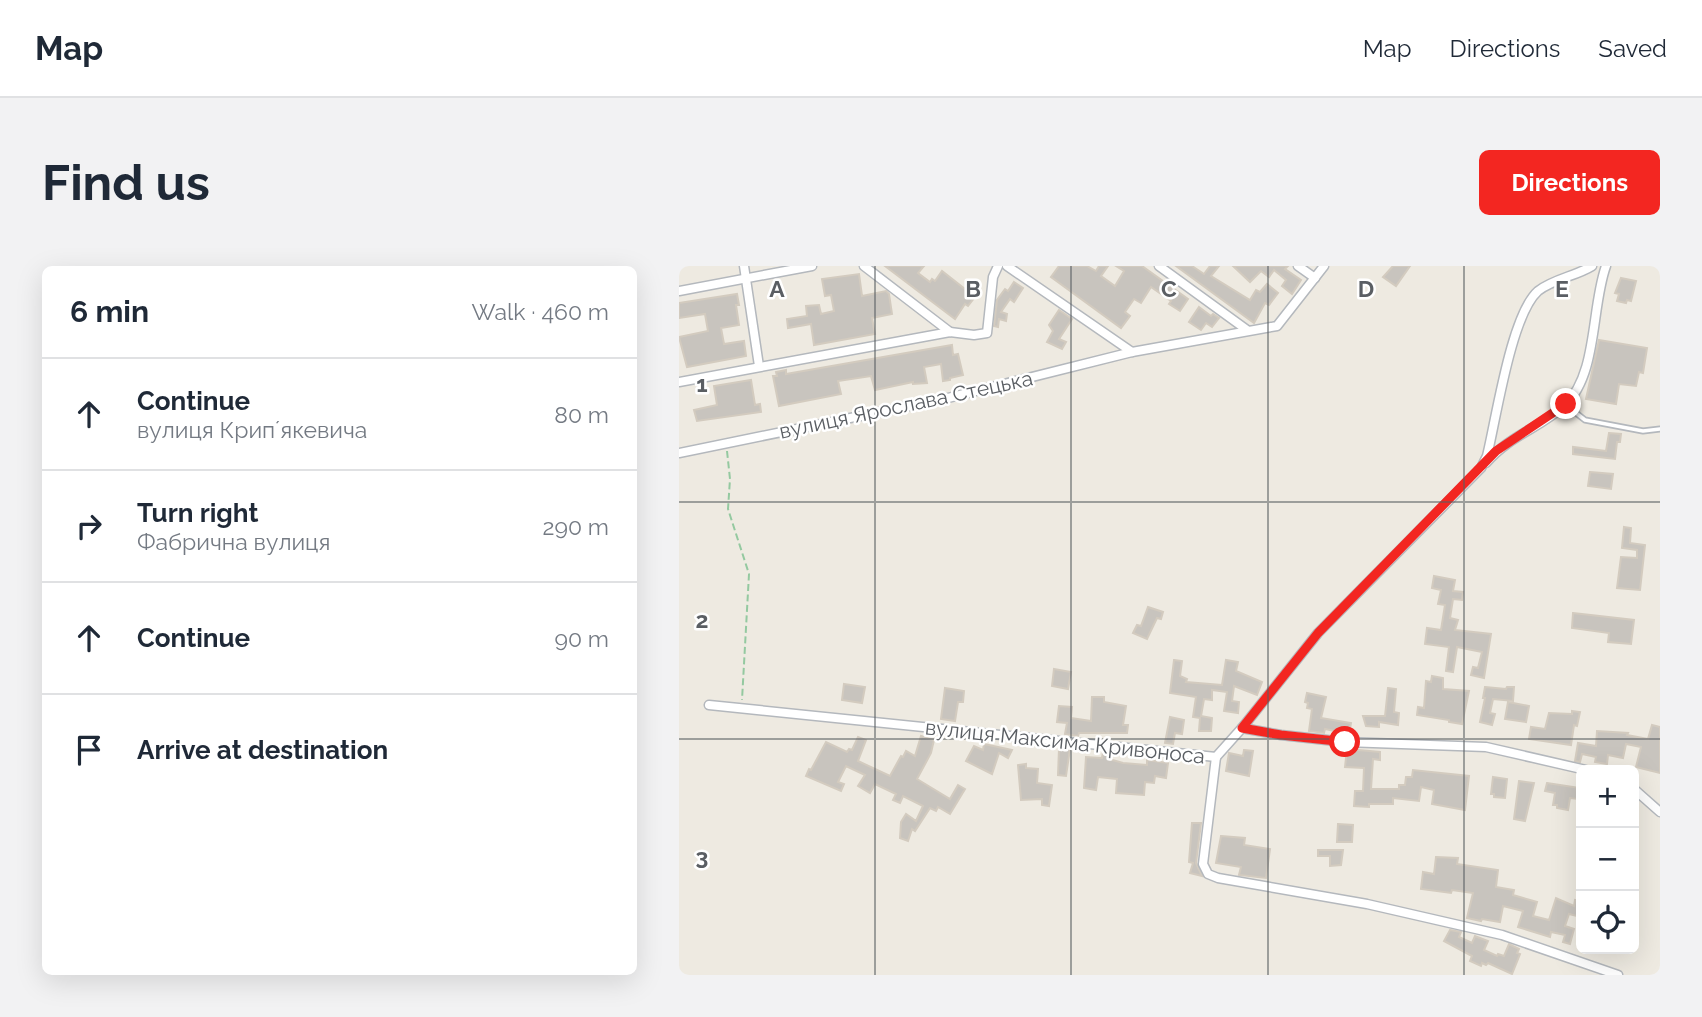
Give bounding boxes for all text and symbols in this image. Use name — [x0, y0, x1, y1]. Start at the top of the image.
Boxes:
text: Map — [35, 29, 103, 68]
text: Map — [1363, 34, 1412, 63]
text: Directions — [1450, 34, 1560, 63]
text: Saved — [1598, 34, 1667, 63]
button: Directions — [1479, 150, 1660, 215]
text: Find us — [42, 154, 210, 211]
text: A — [769, 275, 785, 302]
text: B — [965, 275, 981, 302]
text: C — [1161, 275, 1177, 302]
text: D — [1358, 275, 1374, 302]
text: E — [1555, 275, 1569, 302]
text: 6 min — [70, 294, 149, 329]
text: Walk · 460 m — [472, 298, 609, 325]
street label: вулиця Ярослава Стецька — [777, 365, 1035, 444]
text: 1 — [696, 370, 708, 397]
text: Continue — [137, 386, 250, 416]
route end — [1550, 388, 1581, 419]
icon: ahead — [70, 395, 108, 433]
text: 80 m — [554, 401, 609, 428]
text: вулиця Крипʼякевича — [137, 416, 367, 443]
text: Turn right — [137, 498, 258, 528]
icon: right — [70, 507, 108, 545]
text: 290 m — [542, 513, 609, 540]
text: Фабрична вулиця — [137, 528, 330, 555]
text: 2 — [696, 606, 708, 633]
icon: ahead — [70, 619, 108, 657]
text: Continue — [137, 623, 250, 653]
text: 90 m — [554, 625, 609, 652]
street label: вулиця Максима Кривоноса — [924, 714, 1206, 769]
route start — [1329, 726, 1360, 757]
icon: arrive — [70, 731, 108, 769]
text: Arrive at destination — [137, 735, 388, 765]
map controls — [1576, 765, 1639, 954]
button: + — [1576, 765, 1639, 828]
button: − — [1576, 828, 1639, 891]
text: 3 — [696, 843, 708, 870]
button: locate — [1576, 891, 1639, 954]

